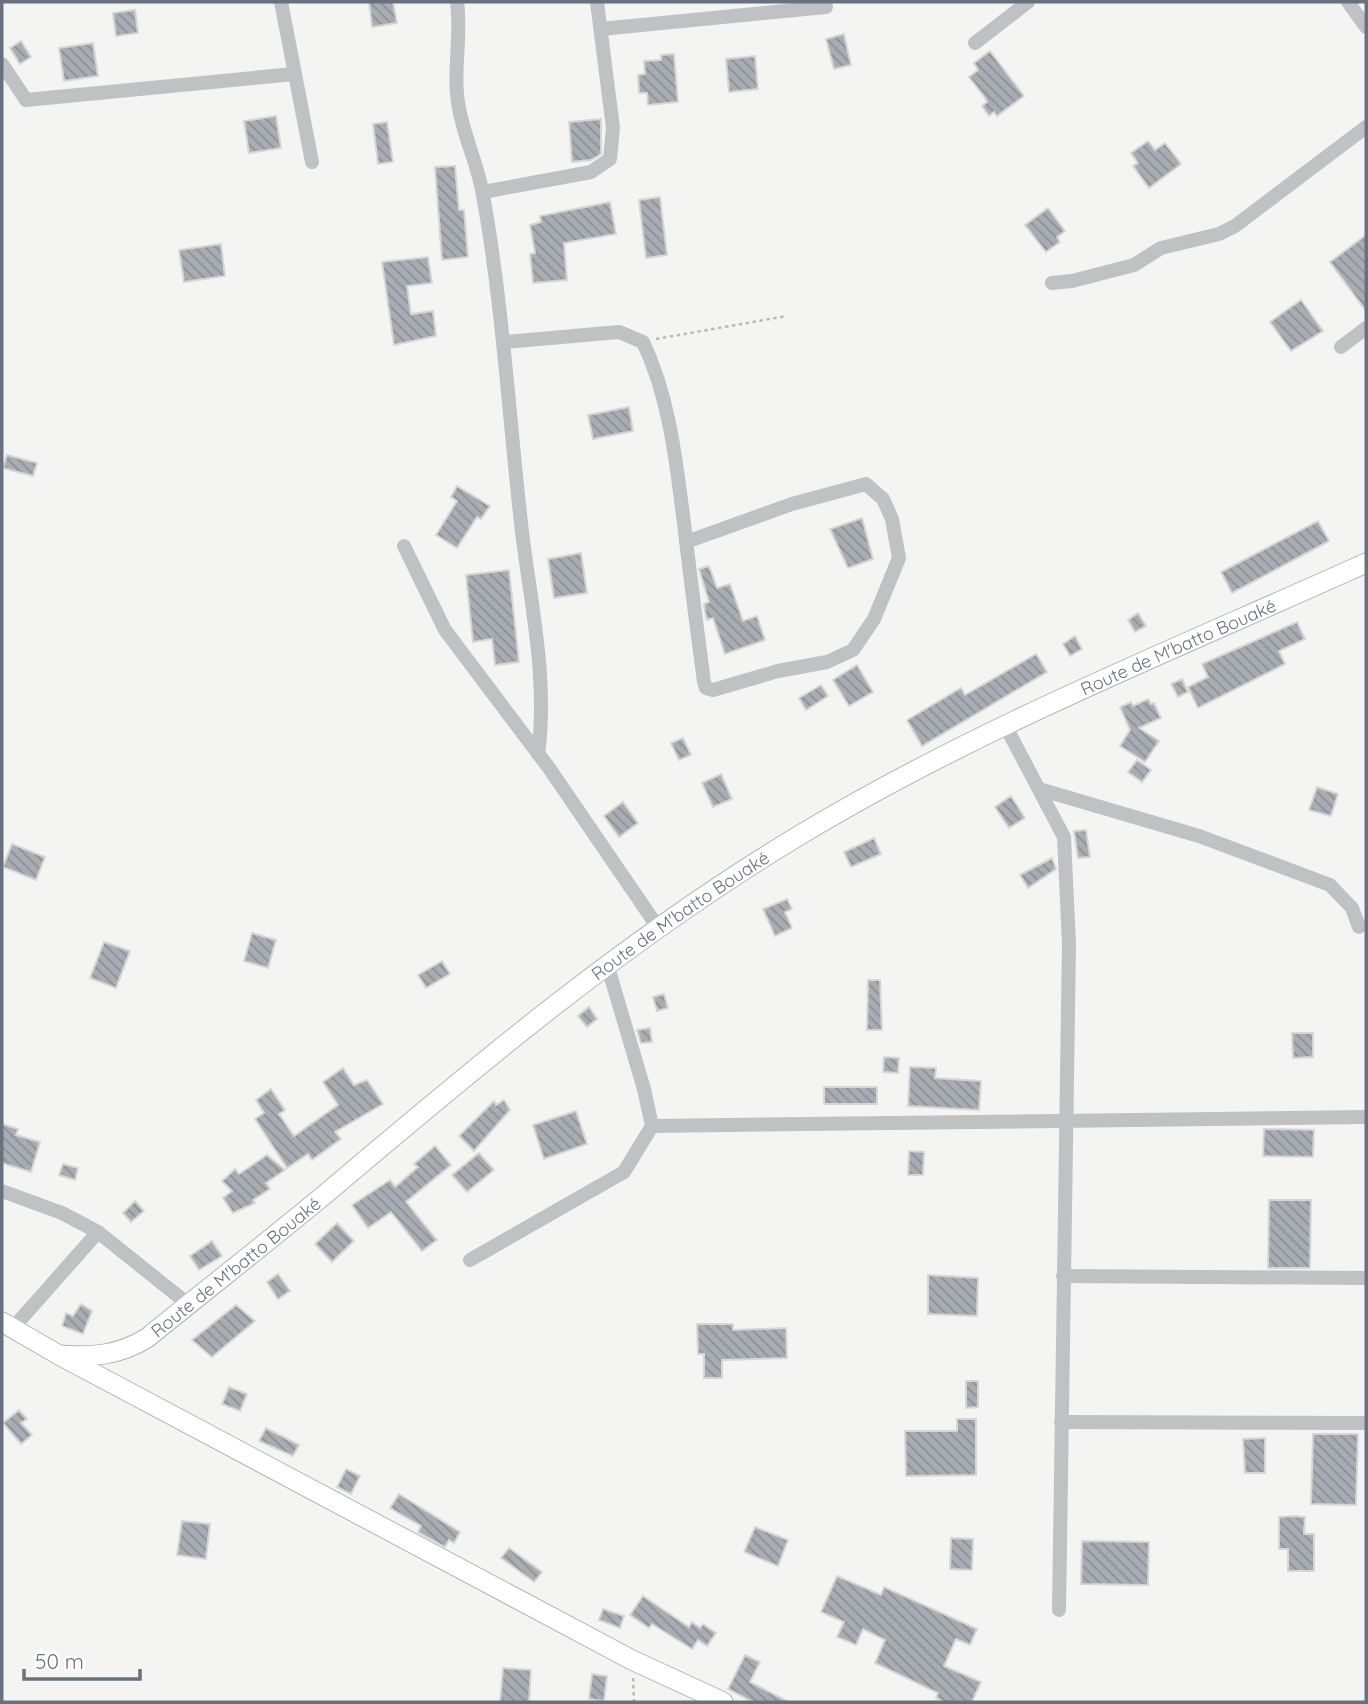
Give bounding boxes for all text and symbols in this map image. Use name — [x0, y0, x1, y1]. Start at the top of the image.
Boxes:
street label: Route de M'batto Bouaké — [1077, 593, 1279, 700]
street label: Route de M'batto Bouaké — [586, 845, 773, 985]
street label: Route de M'batto Bouaké — [146, 1191, 325, 1342]
scale bar — [24, 1638, 140, 1682]
text: 50 m — [35, 1648, 84, 1674]

